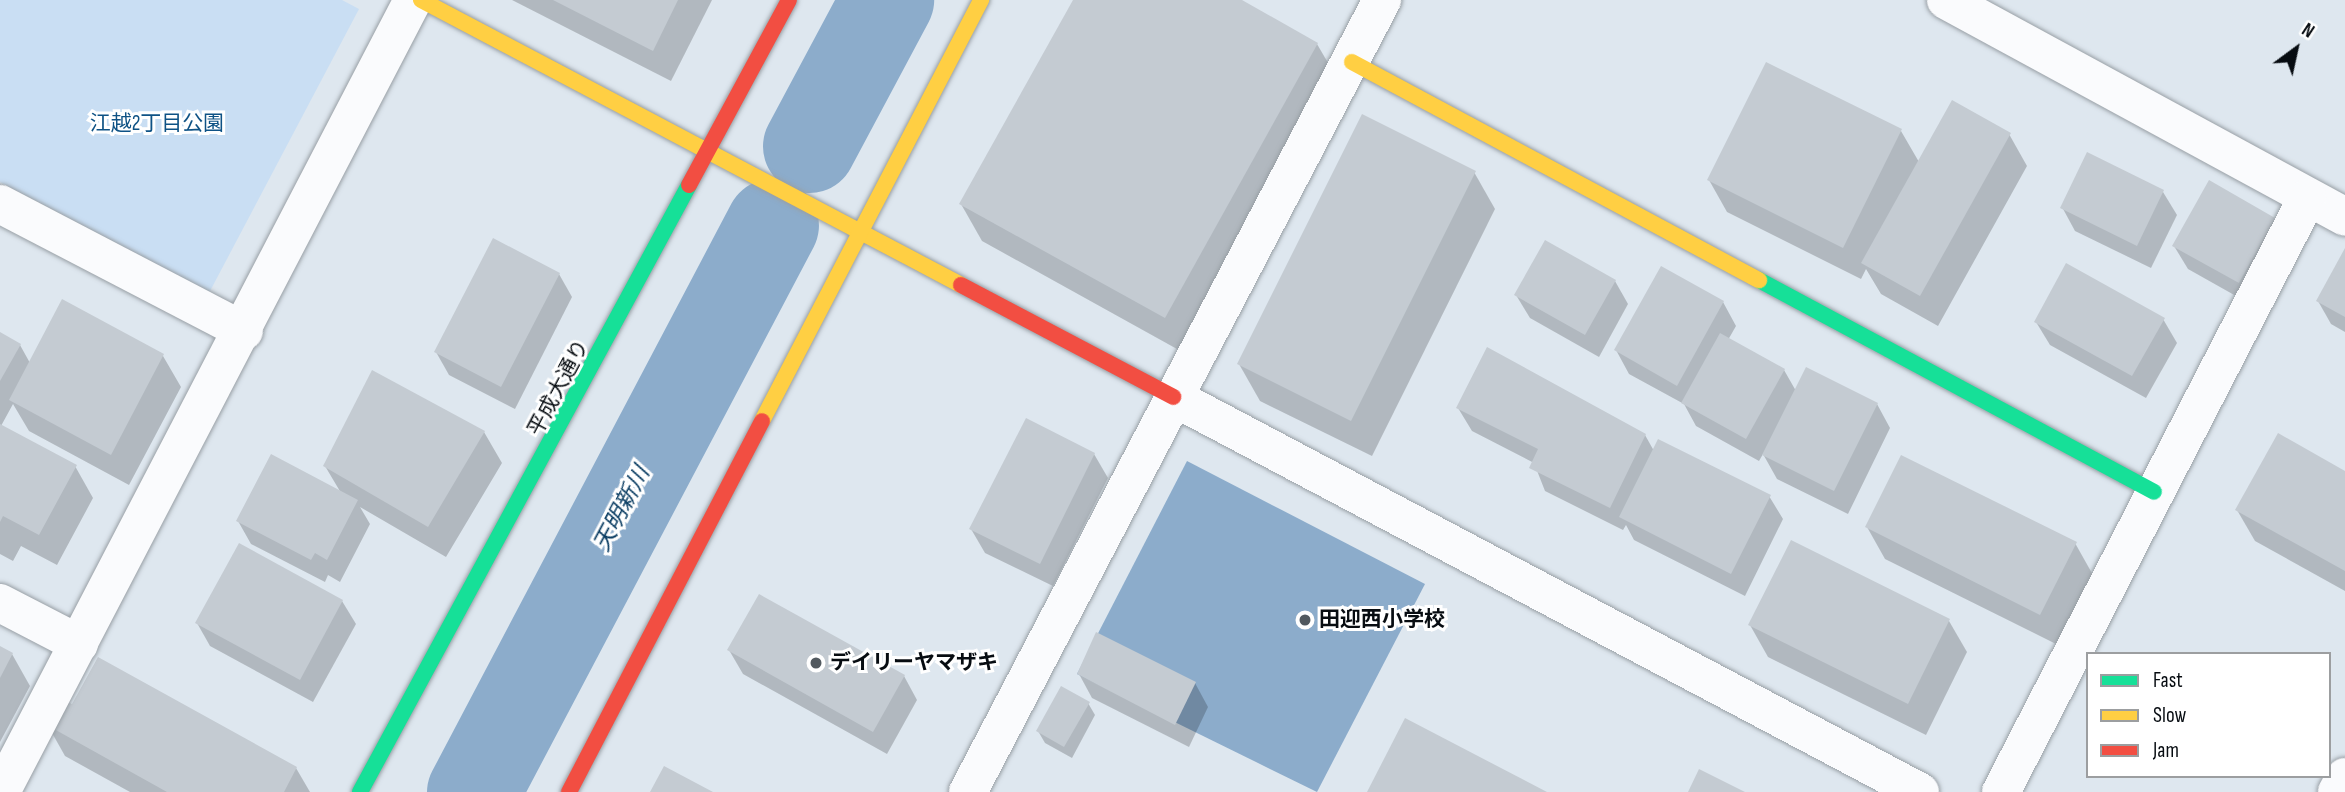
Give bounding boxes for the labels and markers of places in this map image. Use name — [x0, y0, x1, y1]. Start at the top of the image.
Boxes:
place label: 田迎西小学校 — [1319, 607, 1445, 633]
marker: 田迎西小学校 — [1297, 612, 1313, 628]
place label: デイリーヤマザキ — [830, 650, 998, 676]
marker: デイリーヤマザキ — [808, 655, 824, 671]

